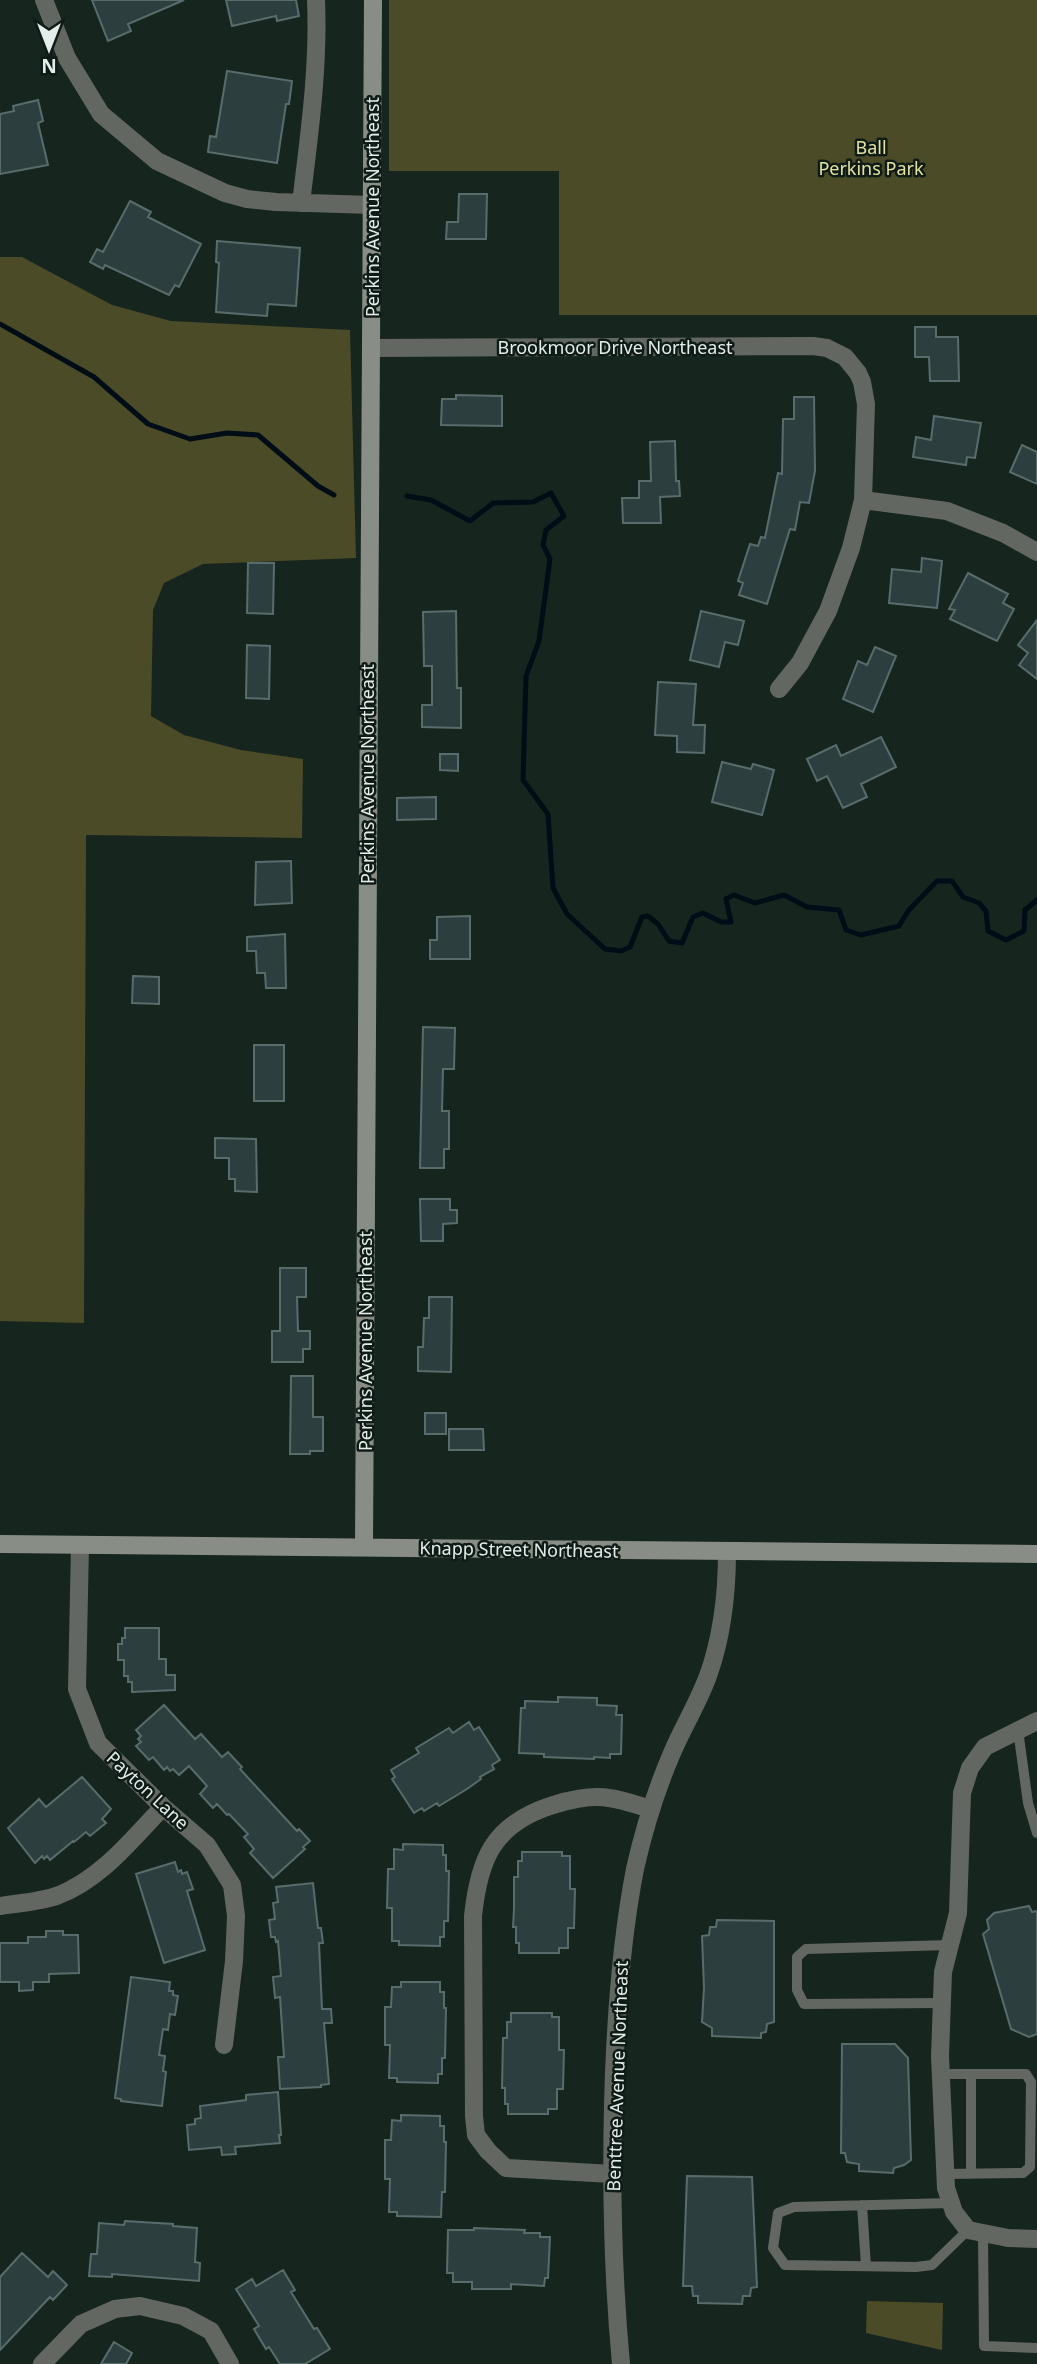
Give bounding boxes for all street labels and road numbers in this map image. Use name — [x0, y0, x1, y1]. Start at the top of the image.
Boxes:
street label: Perkins Avenue Northeast — [360, 96, 384, 317]
street label: Brookmoor Drive Northeast — [497, 335, 733, 359]
street label: Perkins Avenue Northeast — [355, 663, 379, 884]
street label: Perkins Avenue Northeast — [353, 1230, 377, 1451]
street label: Knapp Street Northeast — [419, 1535, 619, 1563]
street label: Payton Lane — [102, 1746, 194, 1834]
street label: Benttree Avenue Northeast — [601, 1960, 633, 2192]

